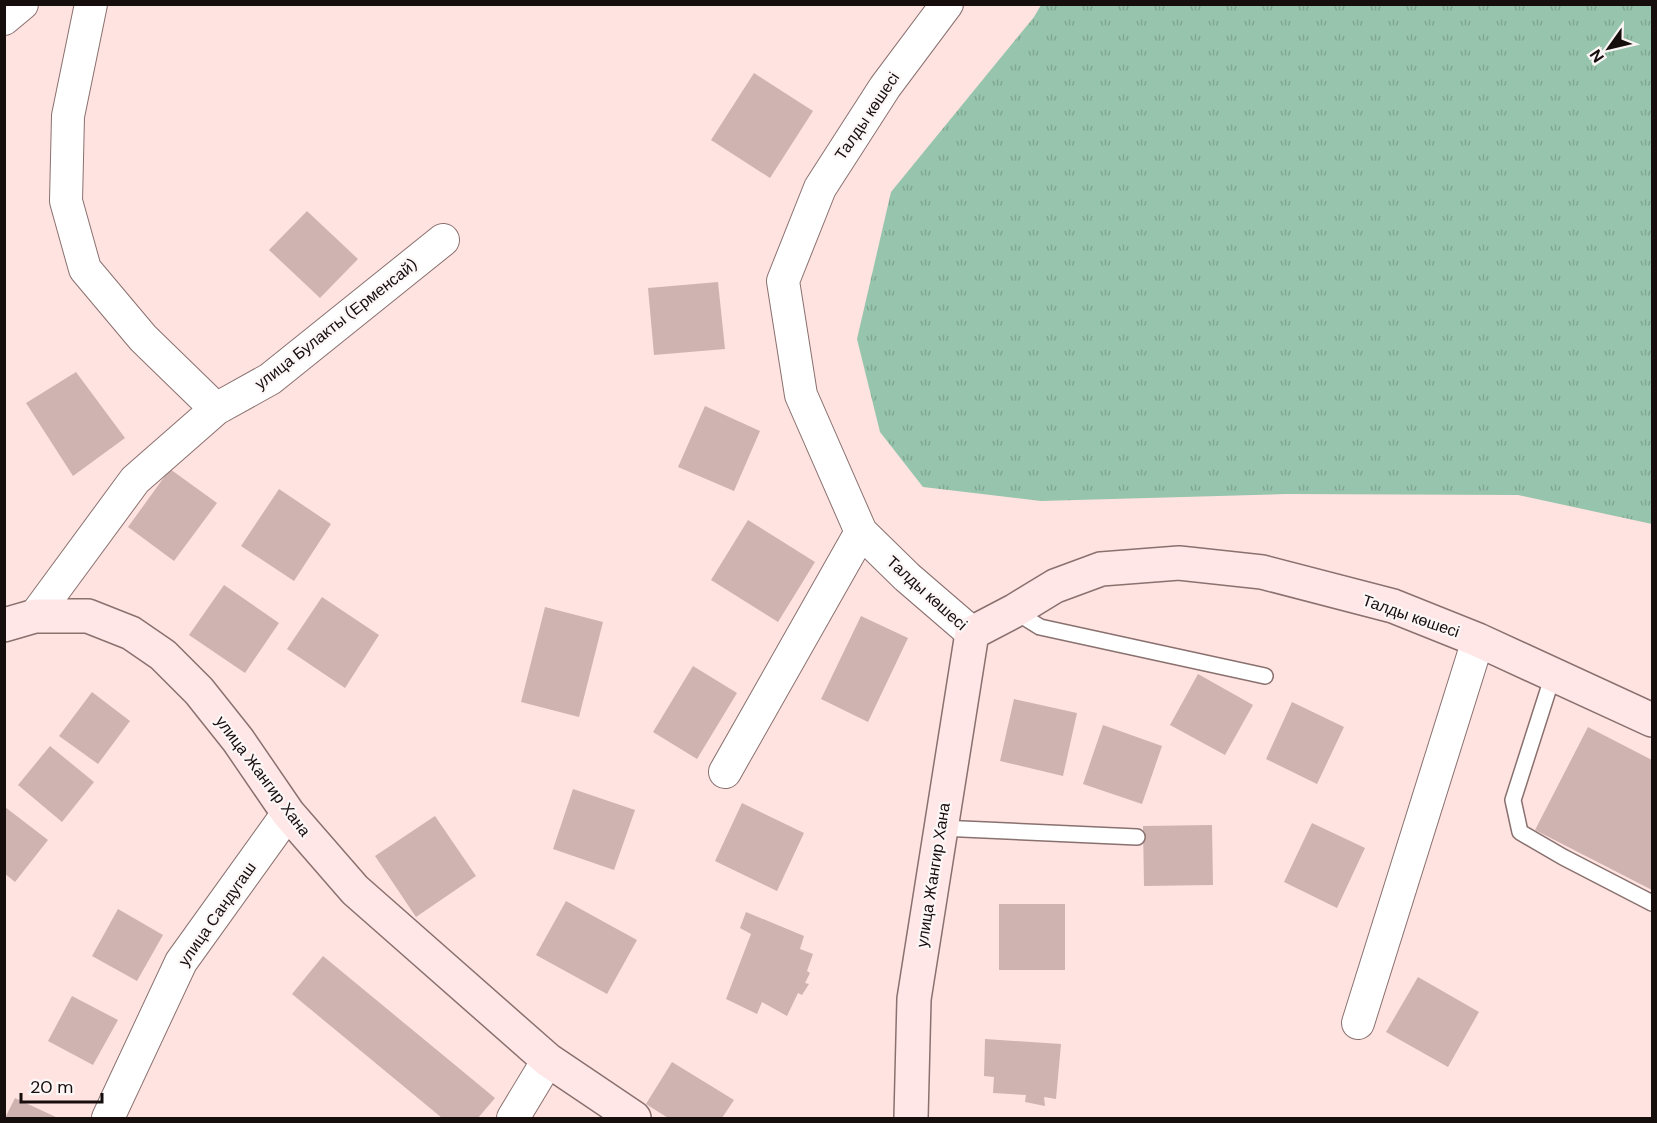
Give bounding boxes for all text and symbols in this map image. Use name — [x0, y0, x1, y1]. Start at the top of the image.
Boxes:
north arrow — [1579, 18, 1639, 78]
text: N — [1585, 45, 1609, 67]
street label: Талды көшесі — [830, 68, 904, 164]
street label: улица Булакты (Ерменсай) — [250, 254, 422, 394]
street label: Талды көшесі — [882, 551, 972, 635]
street label: Талды көшесі — [1360, 590, 1462, 642]
street label: улица Жангир Хана — [211, 711, 315, 841]
street label: улица Жангир Хана — [911, 801, 955, 949]
street label: улица Сандугаш — [173, 858, 261, 970]
scale bar — [21, 1066, 102, 1104]
text: 20 m — [30, 1075, 73, 1099]

